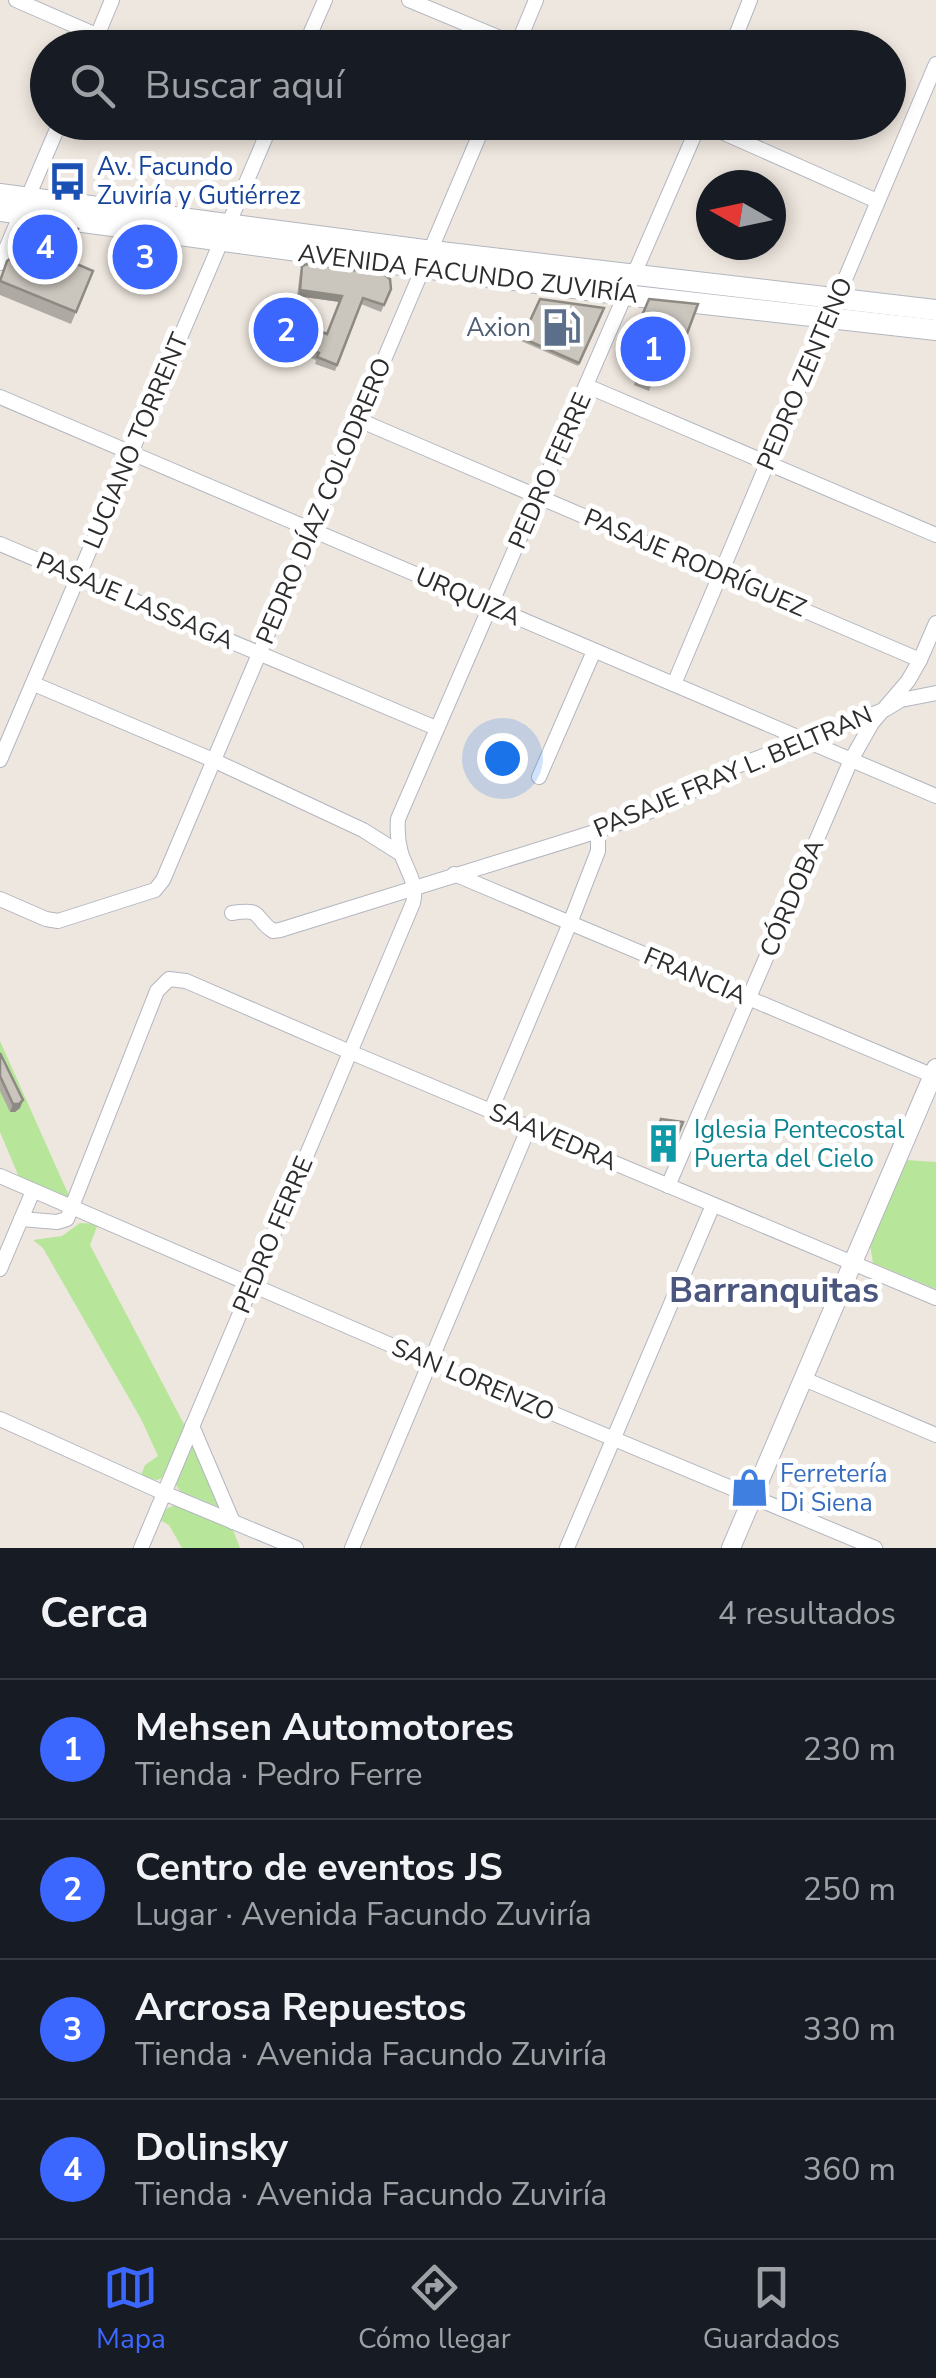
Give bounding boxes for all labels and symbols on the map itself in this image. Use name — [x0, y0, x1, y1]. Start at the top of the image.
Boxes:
place label: Av. Facundo Zuviría y Gutiérrez — [97, 150, 300, 213]
bus stop icon: Av. Facundo Zuviría y Gutiérrez — [46, 160, 88, 202]
north arrow — [696, 170, 786, 260]
pin: 4 — [12, 210, 78, 284]
pin: 3 — [112, 220, 178, 294]
street label: AVENIDA FACUNDO ZUVIRÍA — [296, 236, 640, 312]
street label: PEDRO ZENTENO — [749, 272, 861, 476]
pin: 2 — [254, 292, 318, 368]
fuel station icon: Axion — [540, 307, 582, 349]
place label: Axion — [466, 311, 531, 345]
pin: 1 — [620, 312, 686, 386]
street label: LUCIANO TORRENT — [75, 328, 197, 554]
street label: PEDRO DÍAZ COLODRERO — [248, 353, 400, 649]
street label: PEDRO FERRE — [500, 388, 600, 554]
street label: PASAJE RODRÍGUEZ — [579, 501, 812, 625]
street label: PASAJE LASSAGA — [31, 544, 239, 658]
street label: URQUIZA — [410, 560, 526, 634]
street label: PASAJE FRAY L. BELTRAN — [589, 698, 877, 846]
your location — [477, 733, 528, 784]
street label: CÓRDOBA — [752, 834, 832, 962]
street label: FRANCIA — [638, 939, 752, 1013]
street label: SAAVEDRA — [484, 1095, 622, 1179]
place label: Iglesia Pentecostal Puerta del Cielo — [694, 1113, 905, 1176]
building icon: Iglesia Pentecostal Puerta del Cielo — [643, 1123, 685, 1165]
street label: PEDRO FERRE — [225, 1151, 321, 1319]
district label: Barranquitas — [669, 1267, 879, 1314]
street label: SAN LORENZO — [386, 1330, 560, 1430]
place label: Ferretería Di Siena — [780, 1457, 887, 1520]
shop icon: Ferretería Di Siena — [729, 1467, 771, 1509]

